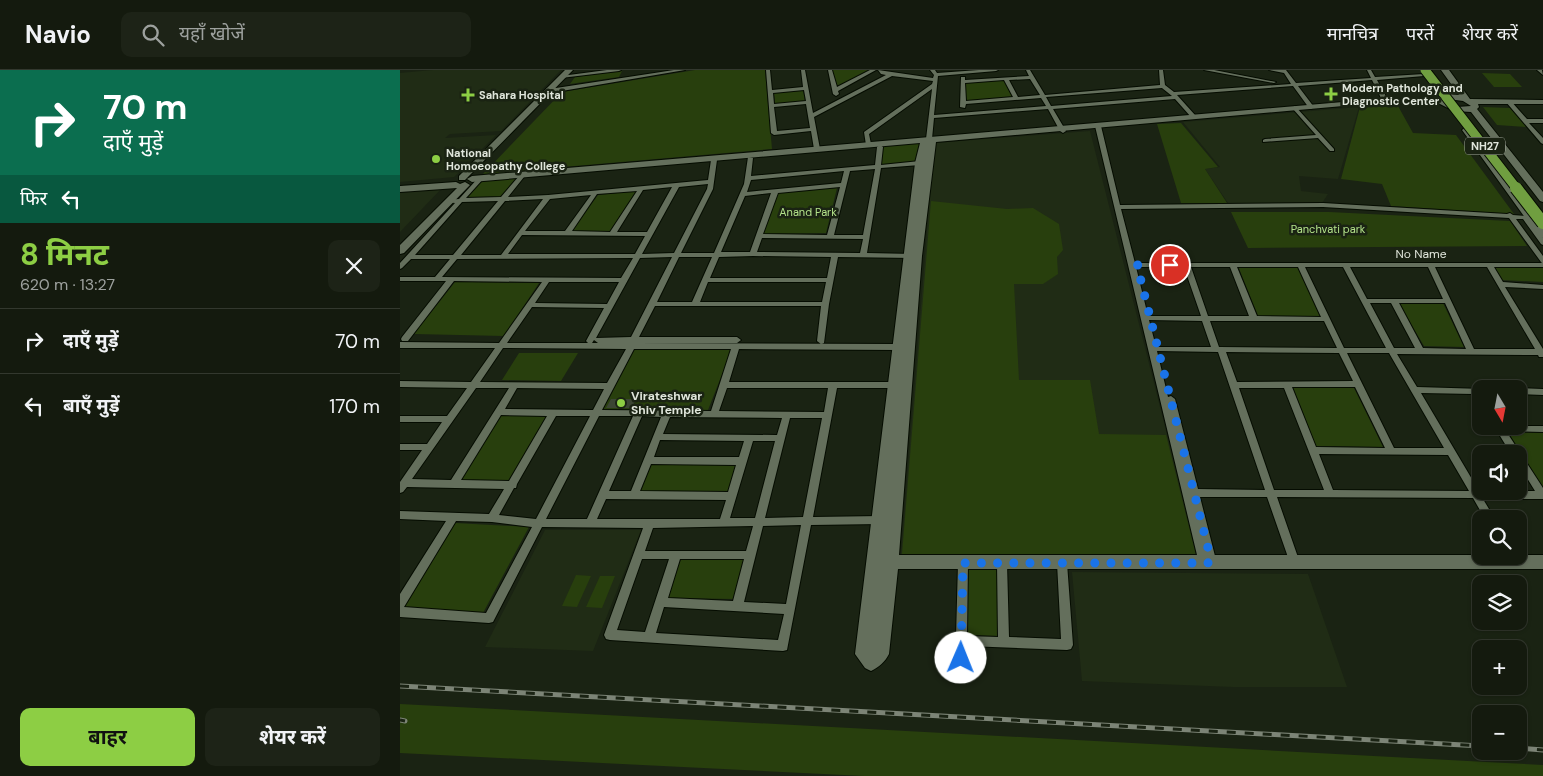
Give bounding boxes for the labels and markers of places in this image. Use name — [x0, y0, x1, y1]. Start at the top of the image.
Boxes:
place label: Modern Pathology and Diagnostic Center — [1342, 81, 1463, 108]
marker: Modern Pathology and Diagnostic Center — [1324, 87, 1338, 101]
marker: Sahara Hospital — [461, 88, 475, 102]
place label: Sahara Hospital — [479, 88, 564, 102]
place label: National Homoeopathy College — [446, 146, 566, 173]
marker: National Homoeopathy College — [430, 153, 442, 165]
pin — [1149, 244, 1191, 286]
place label: Virateshwar Shiv Temple — [631, 388, 702, 418]
marker: Virateshwar Shiv Temple — [615, 397, 627, 409]

